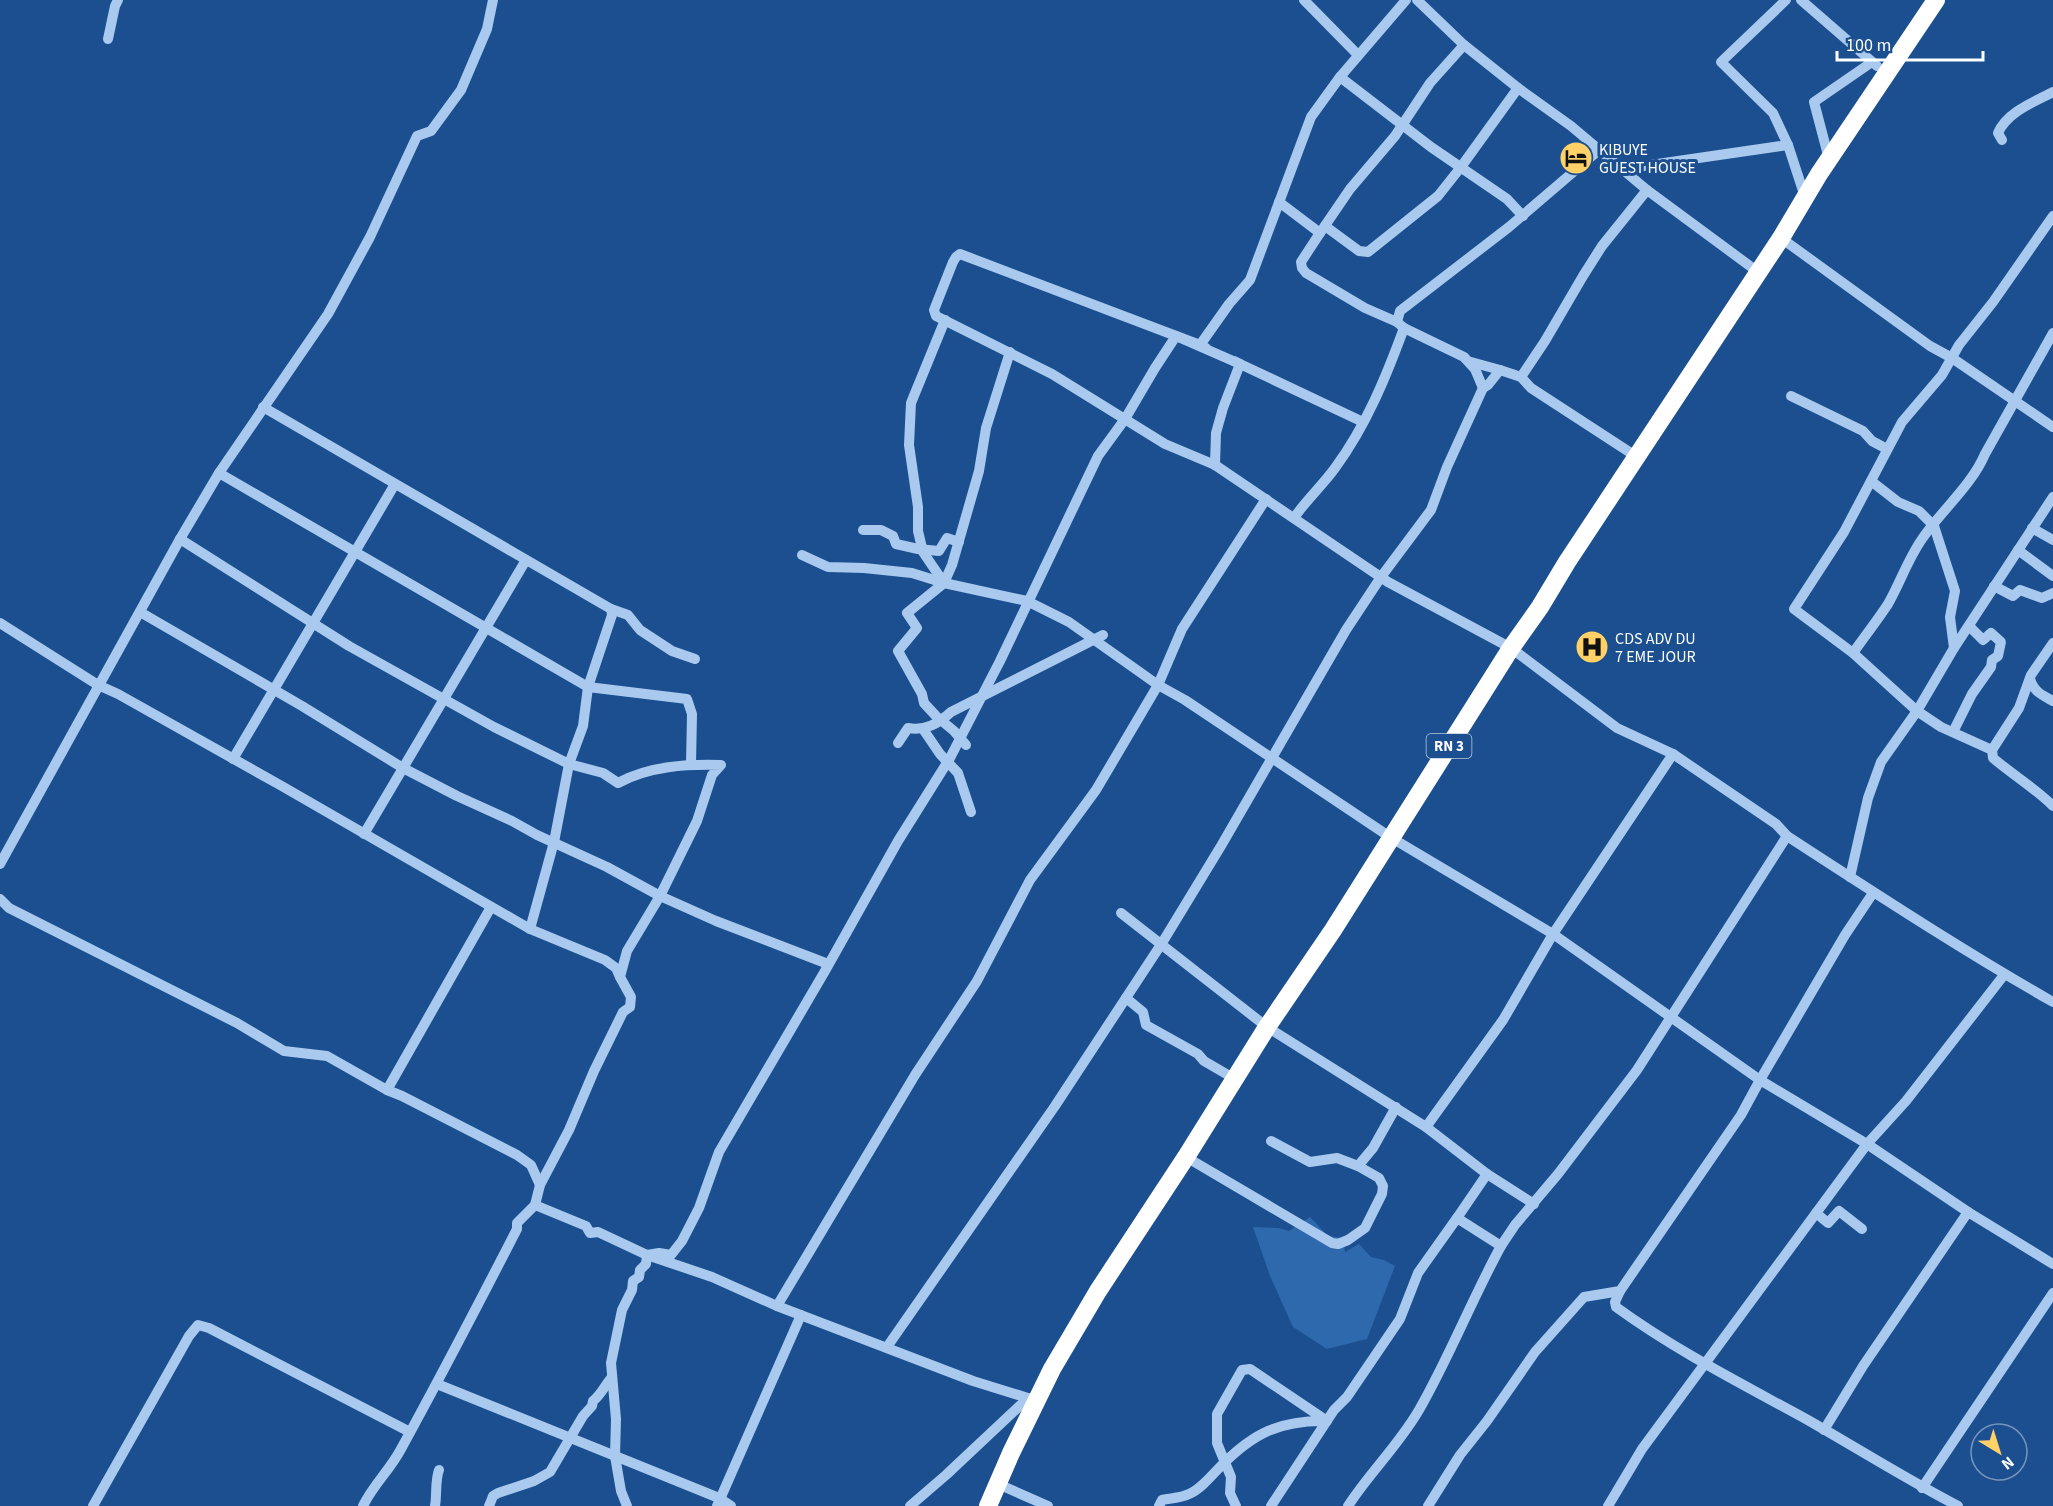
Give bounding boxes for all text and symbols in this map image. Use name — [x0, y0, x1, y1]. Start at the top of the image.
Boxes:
scale bar — [1837, 24, 1982, 62]
text: 100 m — [1846, 33, 1891, 58]
place label: KIBUYE GUEST HOUSE — [1599, 139, 1696, 179]
hotel icon: KIBUYE GUEST HOUSE — [1558, 140, 1594, 176]
place label: CDS ADV DU 7 EME JOUR — [1615, 628, 1696, 668]
hospital icon: CDS ADV DU 7 EME JOUR — [1574, 629, 1610, 665]
road number: RN 3 — [1426, 734, 1472, 758]
north arrow — [1969, 1422, 2029, 1482]
text: N — [1997, 1451, 2019, 1475]

